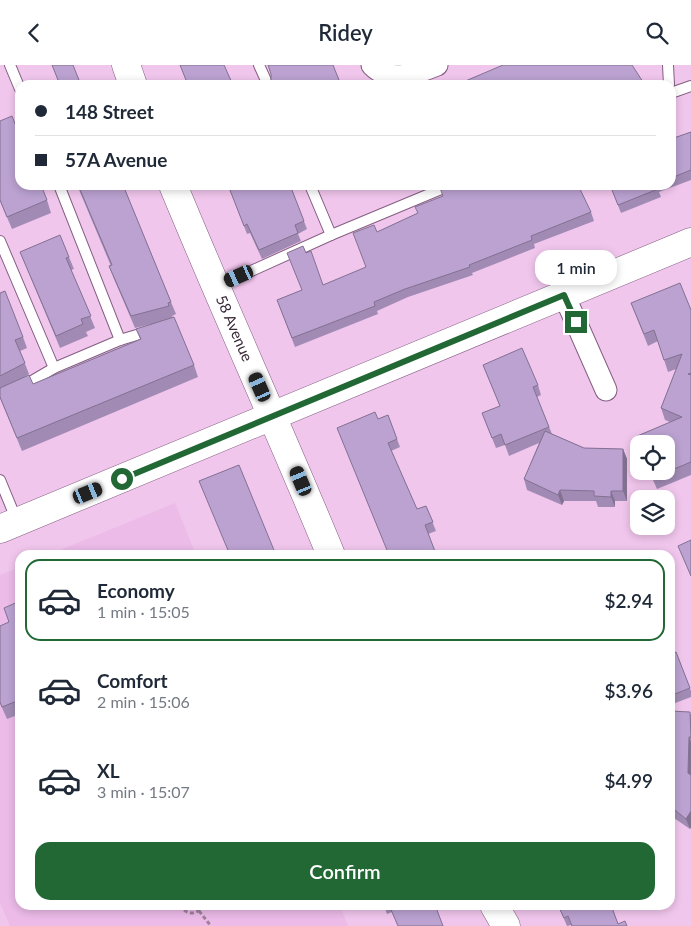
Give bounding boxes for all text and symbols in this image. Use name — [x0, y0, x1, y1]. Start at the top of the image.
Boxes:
icon: back — [20, 19, 48, 47]
text: Ridey — [318, 19, 373, 46]
icon: search — [643, 19, 671, 47]
text: 148 Street — [65, 100, 154, 123]
text: 57A Avenue — [65, 148, 167, 171]
callout: 1 min — [535, 249, 617, 285]
text: 1 min — [556, 258, 596, 277]
car — [222, 263, 255, 289]
street label: 58 Avenue — [213, 292, 257, 364]
route end — [565, 311, 587, 333]
car — [247, 370, 272, 404]
map controls — [630, 435, 675, 535]
button: locate — [630, 435, 675, 480]
car — [288, 464, 313, 498]
route start — [111, 468, 133, 490]
car — [71, 480, 104, 506]
button: layers — [630, 490, 675, 535]
icon: car — [37, 578, 82, 623]
text: Economy — [97, 579, 175, 602]
text: $2.94 — [604, 589, 653, 612]
text: 1 min · 15:05 — [97, 602, 190, 621]
icon: car — [37, 668, 82, 713]
text: Comfort — [97, 669, 168, 692]
text: $3.96 — [604, 679, 653, 702]
text: 2 min · 15:06 — [97, 692, 190, 711]
icon: car — [37, 758, 82, 803]
text: XL — [97, 759, 120, 782]
text: $4.99 — [604, 769, 653, 792]
text: 3 min · 15:07 — [97, 782, 190, 801]
button: Confirm — [35, 842, 655, 900]

